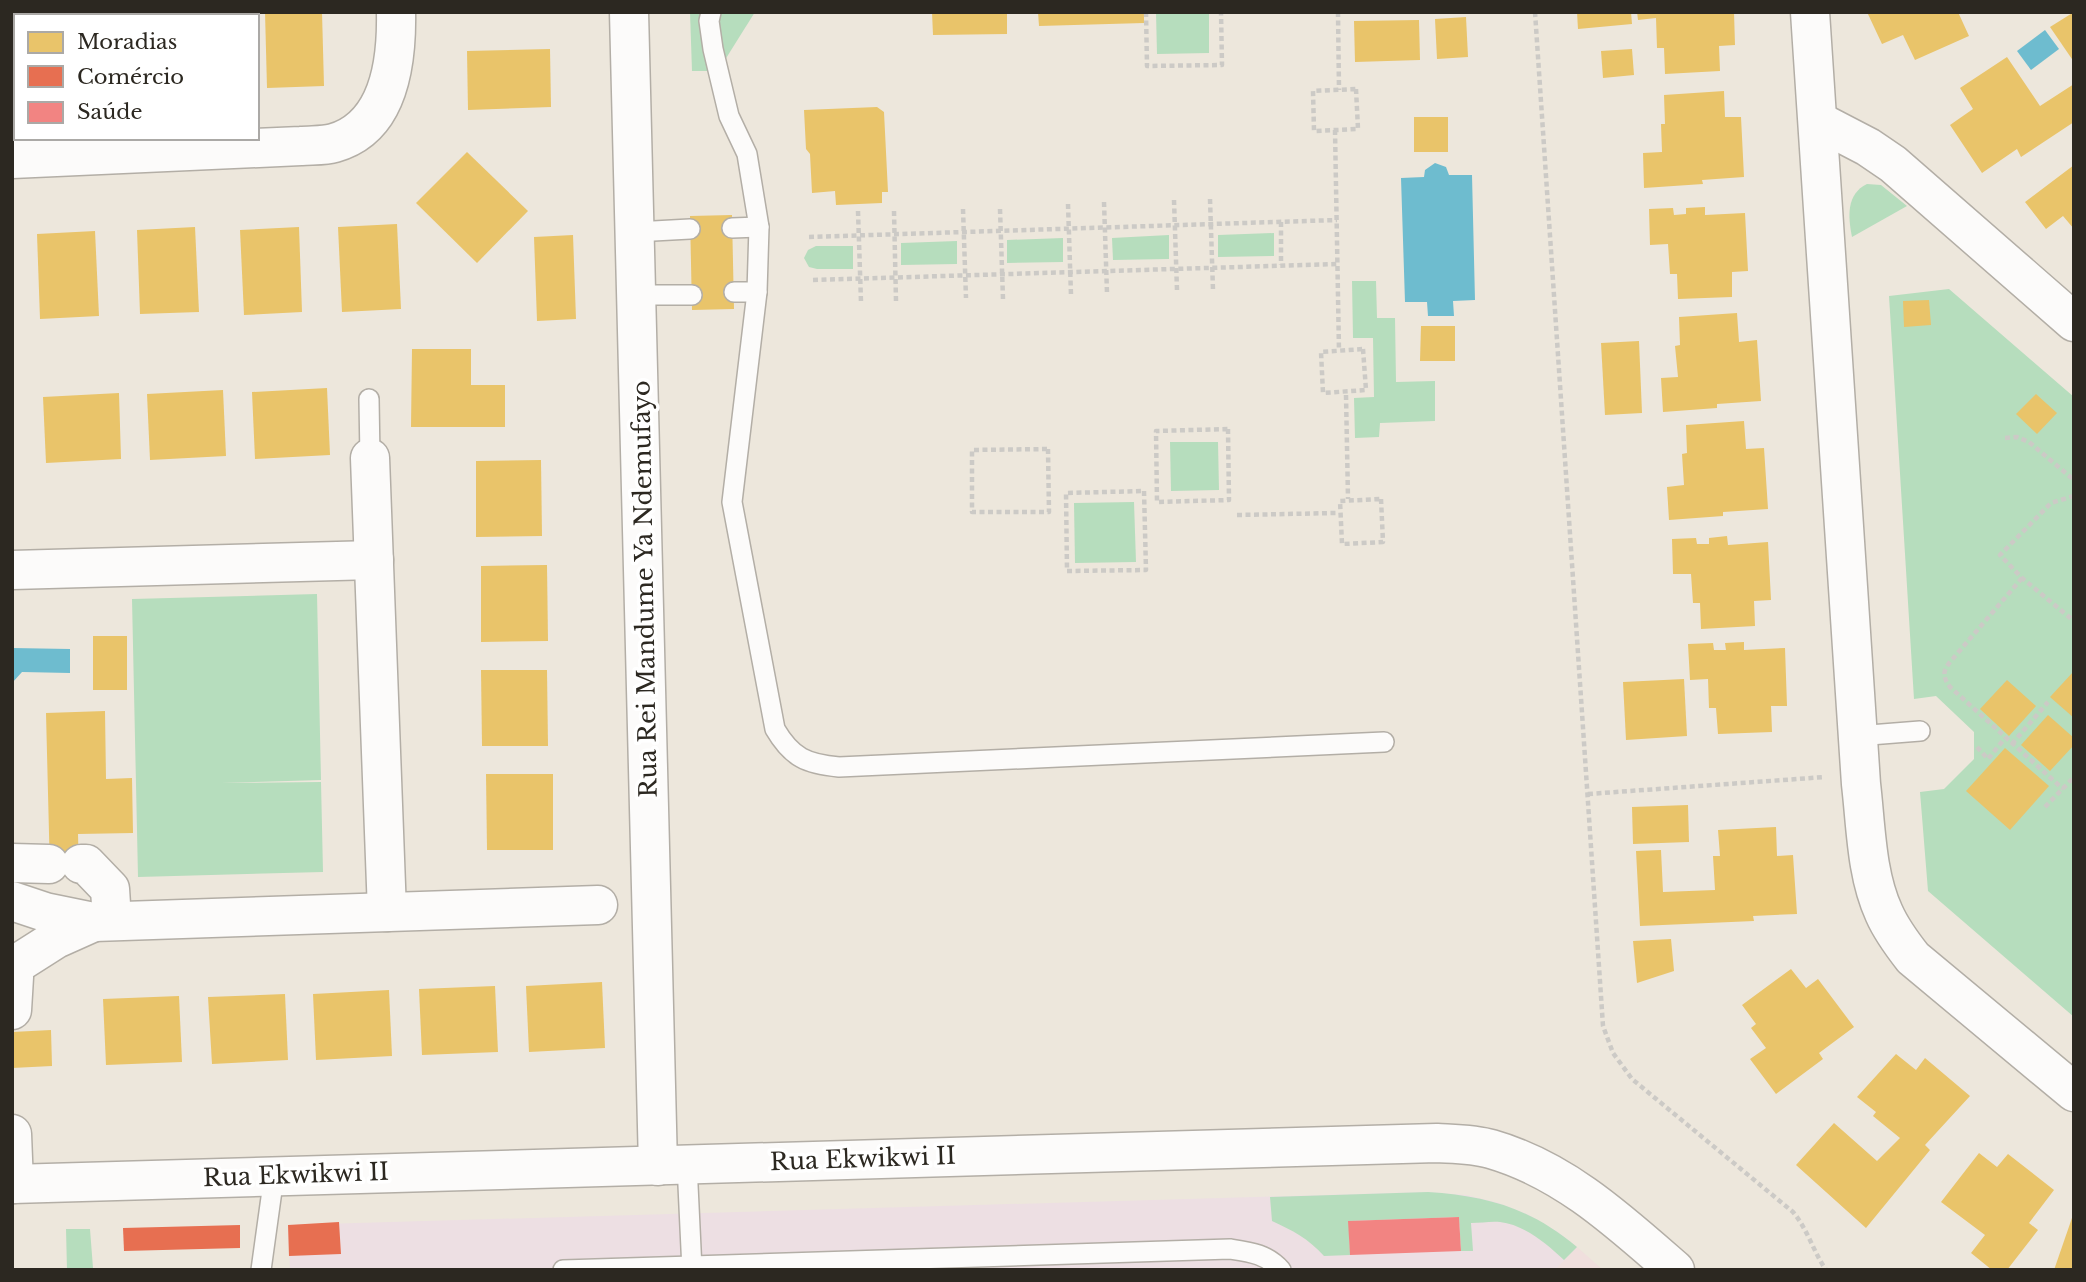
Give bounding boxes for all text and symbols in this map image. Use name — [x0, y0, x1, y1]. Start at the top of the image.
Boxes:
legend — [14, 14, 259, 140]
text: Moradias — [77, 29, 177, 55]
text: Comércio — [77, 64, 184, 90]
text: Saúde — [77, 99, 142, 125]
street label: Rua Rei Mandume Ya Ndemufayo — [626, 380, 663, 798]
street label: Rua Ekwikwi II — [770, 1141, 956, 1176]
street label: Rua Ekwikwi II — [203, 1157, 389, 1192]

